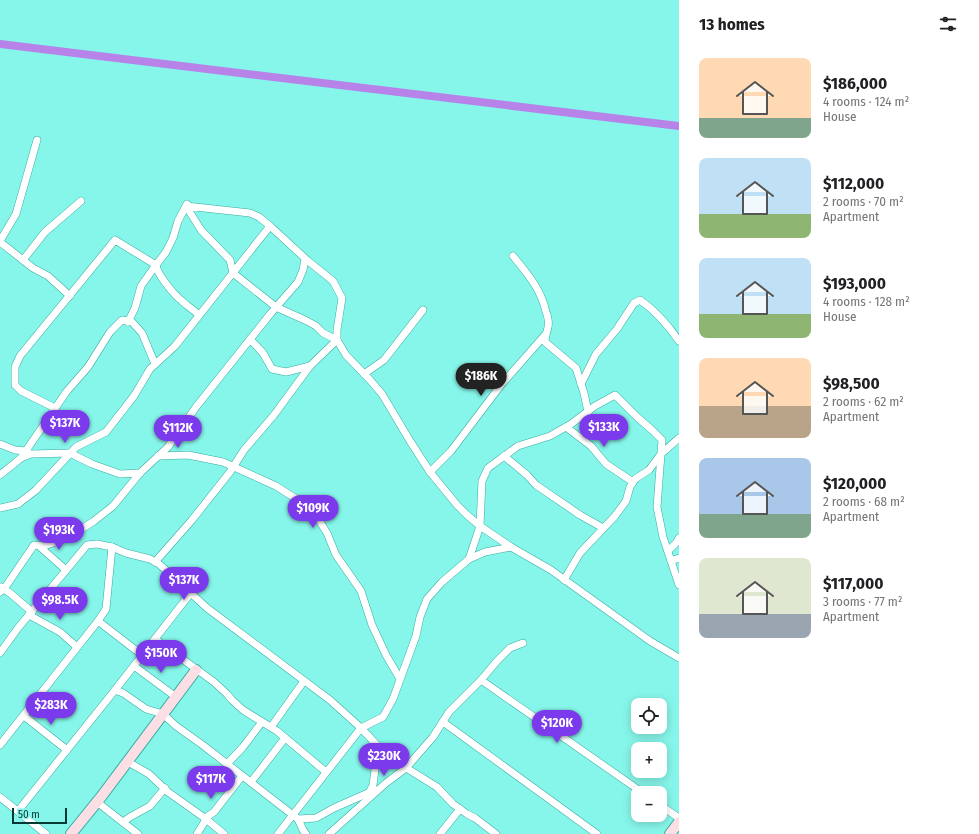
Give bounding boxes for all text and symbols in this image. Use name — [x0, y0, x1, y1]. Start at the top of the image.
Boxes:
icon: filters — [937, 13, 959, 35]
text: 13 homes — [699, 14, 765, 35]
text: $186,000 — [823, 73, 887, 94]
icon: home — [731, 74, 779, 122]
text: 4 rooms · 124 m² — [823, 94, 909, 109]
text: House — [823, 109, 857, 124]
text: $112,000 — [823, 173, 884, 194]
icon: home — [731, 174, 779, 222]
text: 2 rooms · 70 m² — [823, 194, 904, 209]
text: Apartment — [823, 209, 879, 224]
text: $193,000 — [823, 273, 886, 294]
icon: home — [731, 274, 779, 322]
text: 4 rooms · 128 m² — [823, 294, 910, 309]
text: House — [823, 309, 857, 324]
pin: $186K — [453, 363, 509, 397]
text: $186K — [465, 368, 497, 383]
text: $98,500 — [823, 373, 880, 394]
icon: home — [731, 374, 779, 422]
text: 2 rooms · 62 m² — [823, 394, 904, 409]
text: Apartment — [823, 409, 879, 424]
pin: $137K — [37, 410, 93, 444]
pin: $133K — [576, 414, 632, 448]
text: $137K — [50, 415, 80, 430]
pin: $112K — [150, 415, 206, 449]
text: $133K — [588, 419, 620, 434]
text: $112K — [163, 420, 193, 435]
text: $120,000 — [823, 473, 887, 494]
icon: home — [731, 474, 779, 522]
text: 2 rooms · 68 m² — [823, 494, 905, 509]
pin: $109K — [285, 495, 341, 529]
text: $109K — [297, 500, 329, 515]
text: Apartment — [823, 509, 879, 524]
pin: $193K — [31, 517, 87, 551]
text: $193K — [43, 522, 75, 537]
pin: $137K — [156, 567, 212, 601]
text: $137K — [169, 572, 199, 587]
text: $117,000 — [823, 573, 884, 594]
icon: home — [731, 574, 779, 622]
pin: $98.5K — [27, 587, 93, 621]
text: $98.5K — [42, 592, 78, 607]
text: 3 rooms · 77 m² — [823, 594, 902, 609]
text: Apartment — [823, 609, 879, 624]
pin: $150K — [133, 640, 189, 674]
text: $150K — [145, 645, 177, 660]
pin: $283K — [23, 692, 79, 726]
text: $283K — [35, 697, 67, 712]
map controls — [631, 698, 667, 822]
button: locate — [631, 698, 667, 734]
pin: $120K — [529, 710, 585, 744]
text: $120K — [541, 715, 573, 730]
button: + — [631, 742, 667, 778]
pin: $230K — [356, 743, 412, 777]
text: $230K — [367, 748, 401, 763]
pin: $117K — [183, 766, 239, 800]
text: $117K — [196, 771, 226, 786]
button: − — [631, 786, 667, 822]
scale bar — [12, 806, 67, 825]
text: 50 m — [18, 808, 40, 821]

